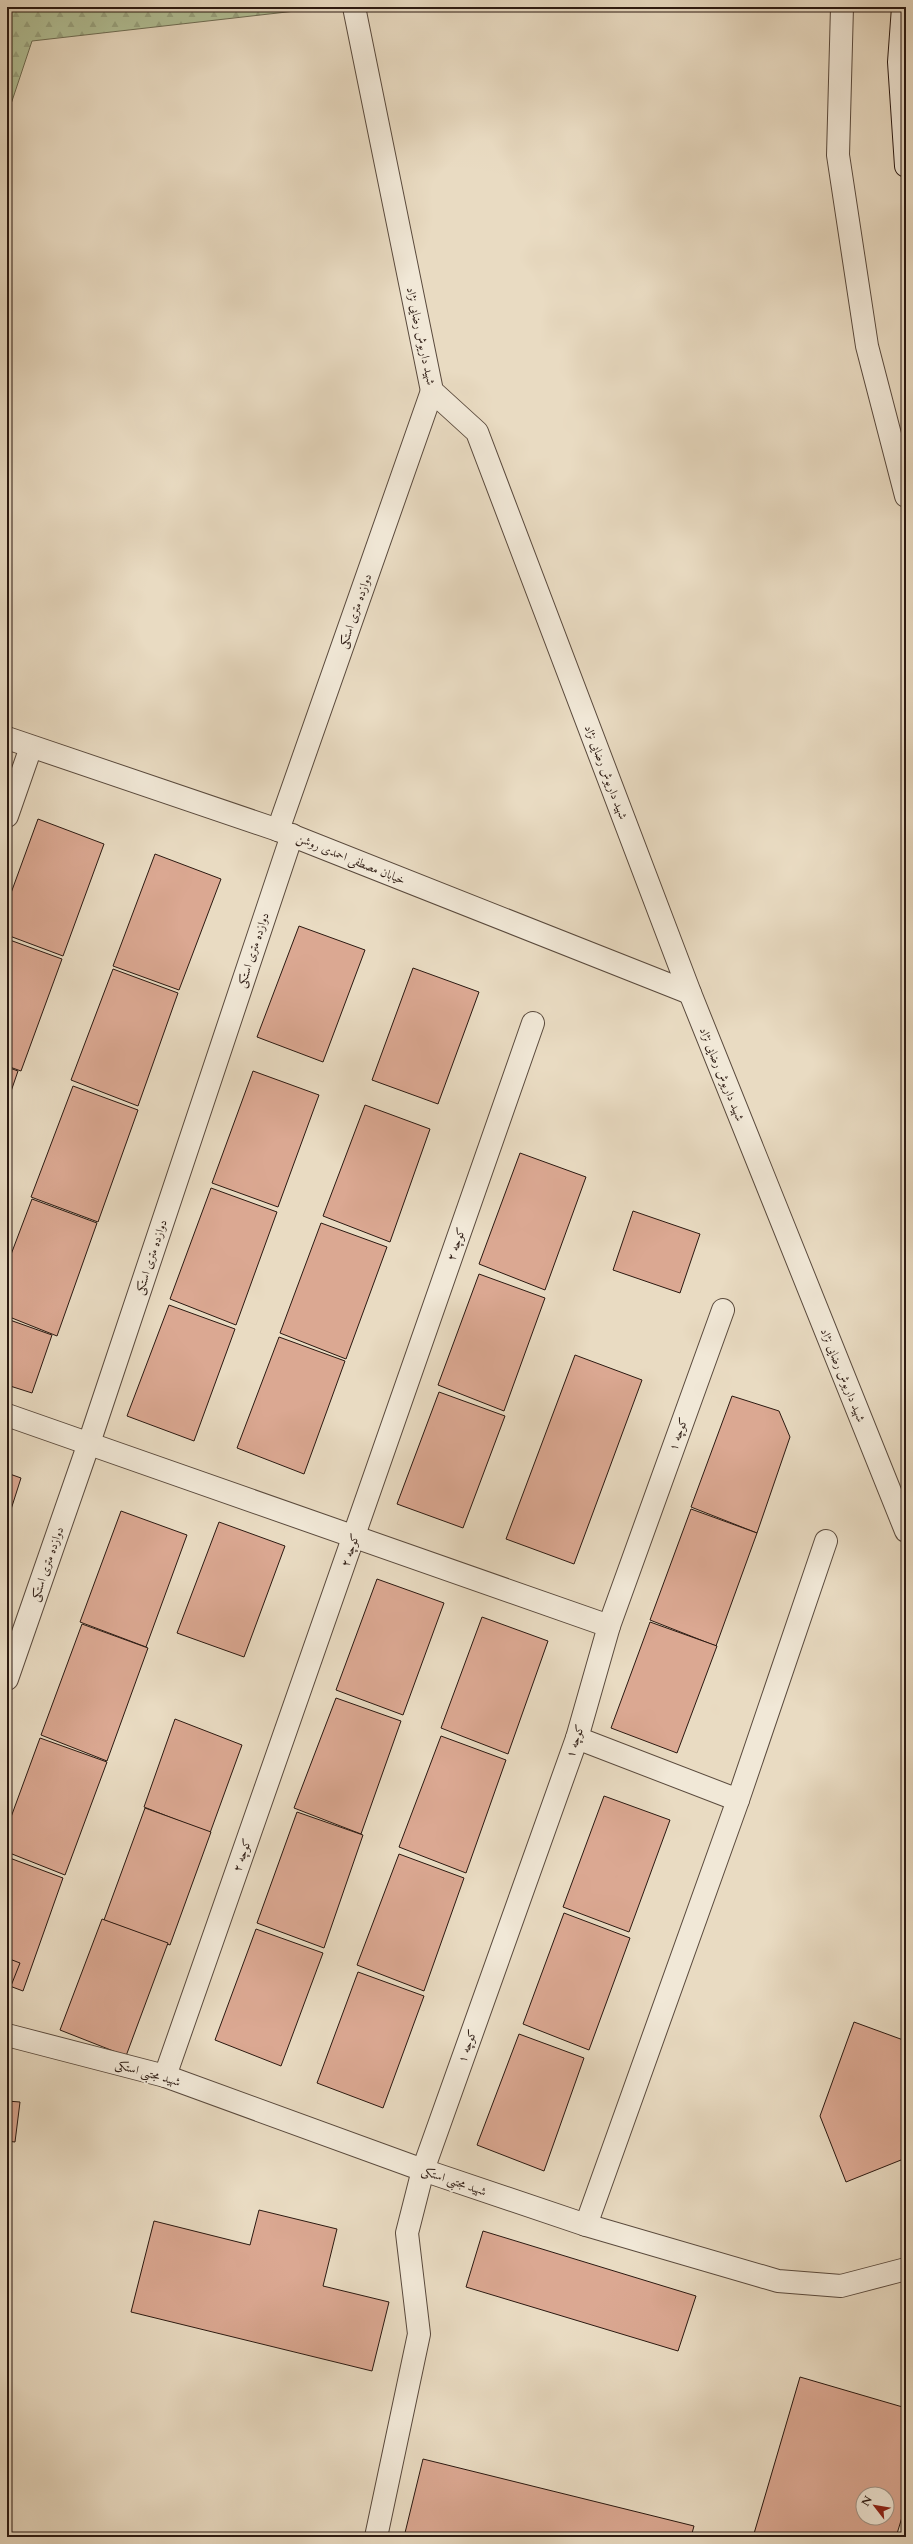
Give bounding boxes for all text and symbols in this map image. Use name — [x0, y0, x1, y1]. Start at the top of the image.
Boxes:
street label: شهید داریوش رضایی نژاد — [403, 286, 439, 386]
street label: دوازده متری استکی — [335, 571, 376, 651]
street label: شهید داریوش رضایی نژاد — [581, 723, 631, 821]
street label: خیابان مصطفی احمدی روشن — [294, 830, 408, 889]
street label: دوازده متری استکی — [233, 910, 274, 990]
street label: شهید داریوش رضایی نژاد — [696, 1025, 748, 1123]
street label: دوازده متری استکی — [131, 1217, 172, 1297]
street label: کوچه ۲ — [443, 1225, 470, 1263]
street label: شهید داریوش رضایی نژاد — [817, 1326, 869, 1424]
street label: کوچه ۱ — [665, 1415, 692, 1453]
street label: دوازده متری استکی — [27, 1524, 68, 1604]
street label: کوچه ۲ — [337, 1531, 364, 1569]
street label: کوچه ۱ — [562, 1722, 589, 1760]
street label: کوچه ۲ — [229, 1836, 256, 1874]
street label: کوچه ۱ — [454, 2027, 481, 2065]
street label: شهید مجتبی استکی — [113, 2056, 183, 2092]
street label: شهید مجتبی استکی — [419, 2162, 489, 2201]
north arrow — [855, 2486, 895, 2526]
text: N — [858, 2493, 876, 2509]

